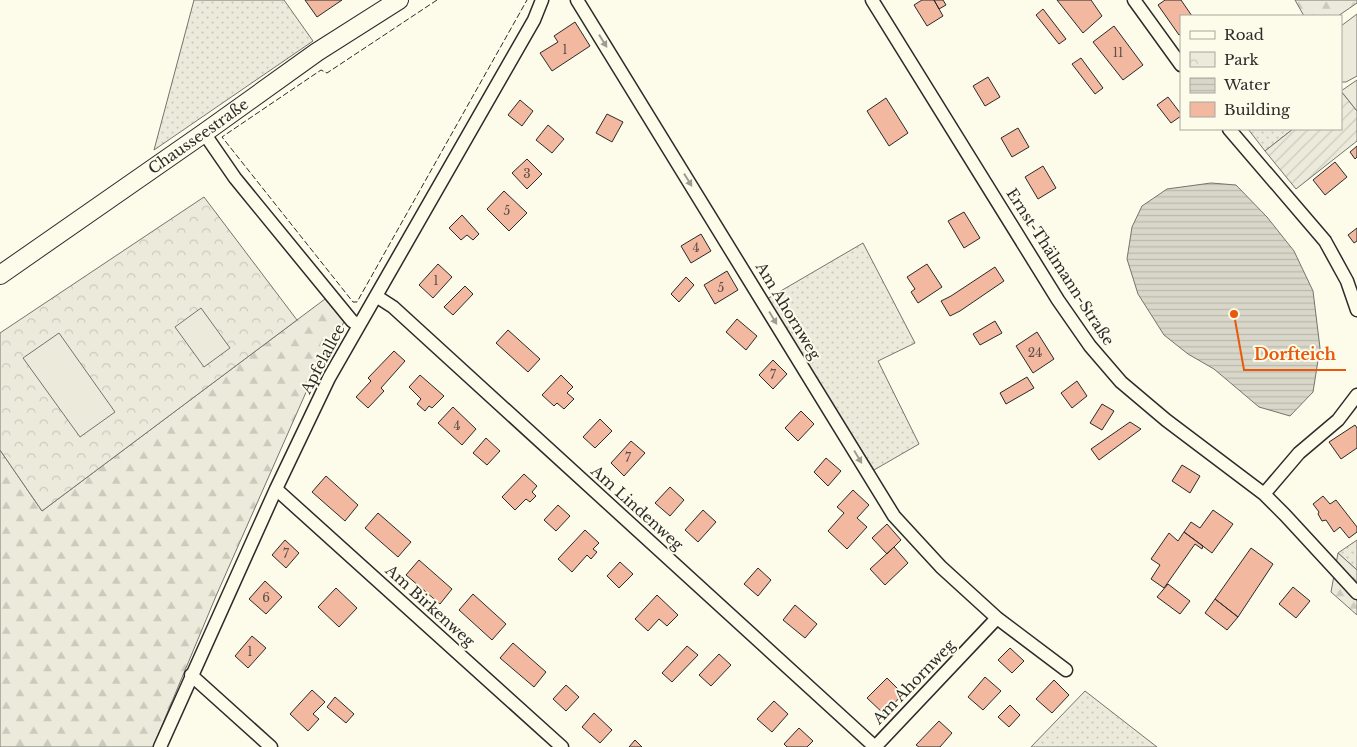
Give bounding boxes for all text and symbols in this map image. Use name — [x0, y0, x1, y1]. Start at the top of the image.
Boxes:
legend — [1180, 15, 1342, 130]
text: Road — [1224, 25, 1264, 44]
one-way arrow — [598, 35, 607, 48]
house number: 1 — [562, 42, 568, 57]
house number: 11 — [1113, 45, 1123, 60]
text: Park — [1224, 50, 1260, 69]
text: Water — [1223, 75, 1271, 94]
street label: Chausseestraße — [144, 94, 252, 178]
text: Building — [1224, 100, 1291, 119]
house number: 3 — [523, 166, 531, 181]
one-way arrow — [684, 173, 693, 186]
street label: Ernst-Thälmann-Straße — [1002, 184, 1118, 349]
house number: 5 — [504, 203, 511, 218]
house number: 4 — [692, 240, 700, 255]
street label: Am Ahornweg — [751, 258, 826, 364]
house number: 1 — [433, 273, 439, 288]
house number: 5 — [718, 280, 725, 295]
one-way arrow — [769, 312, 778, 325]
street label: Apfelallee — [296, 321, 349, 398]
callout: Dorfteich — [1244, 339, 1346, 370]
text: Dorfteich — [1254, 344, 1337, 364]
house number: 24 — [1028, 345, 1042, 360]
house number: 7 — [770, 367, 777, 382]
house number: 4 — [453, 418, 461, 433]
house number: 7 — [625, 450, 632, 465]
one-way arrow — [853, 450, 862, 463]
street label: Am Lindenweg — [587, 461, 688, 555]
house number: 7 — [283, 546, 290, 561]
street label: Am Birkenweg — [381, 560, 479, 651]
house number: 6 — [262, 590, 270, 605]
street label: Am Ahornweg — [868, 635, 960, 729]
house number: 1 — [247, 644, 253, 659]

